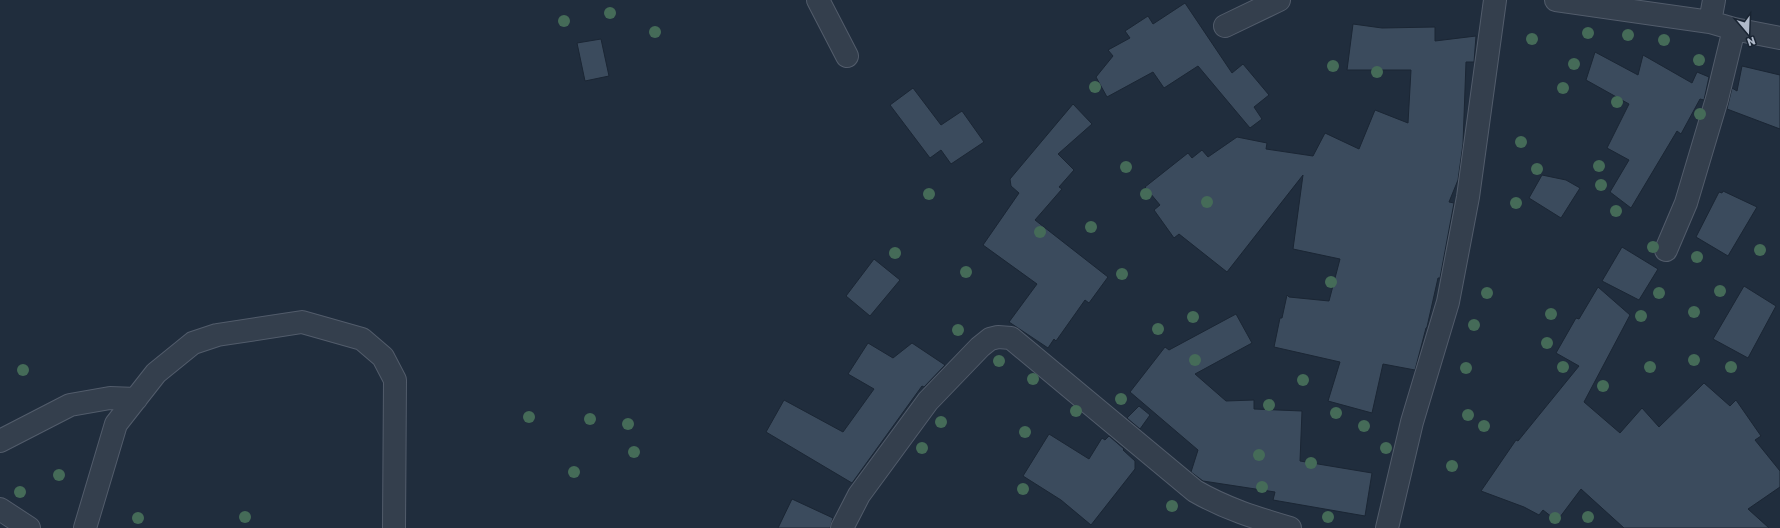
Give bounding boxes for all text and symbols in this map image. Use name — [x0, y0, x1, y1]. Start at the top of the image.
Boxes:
north arrow — [1728, 12, 1768, 52]
text: N — [1745, 34, 1757, 48]

